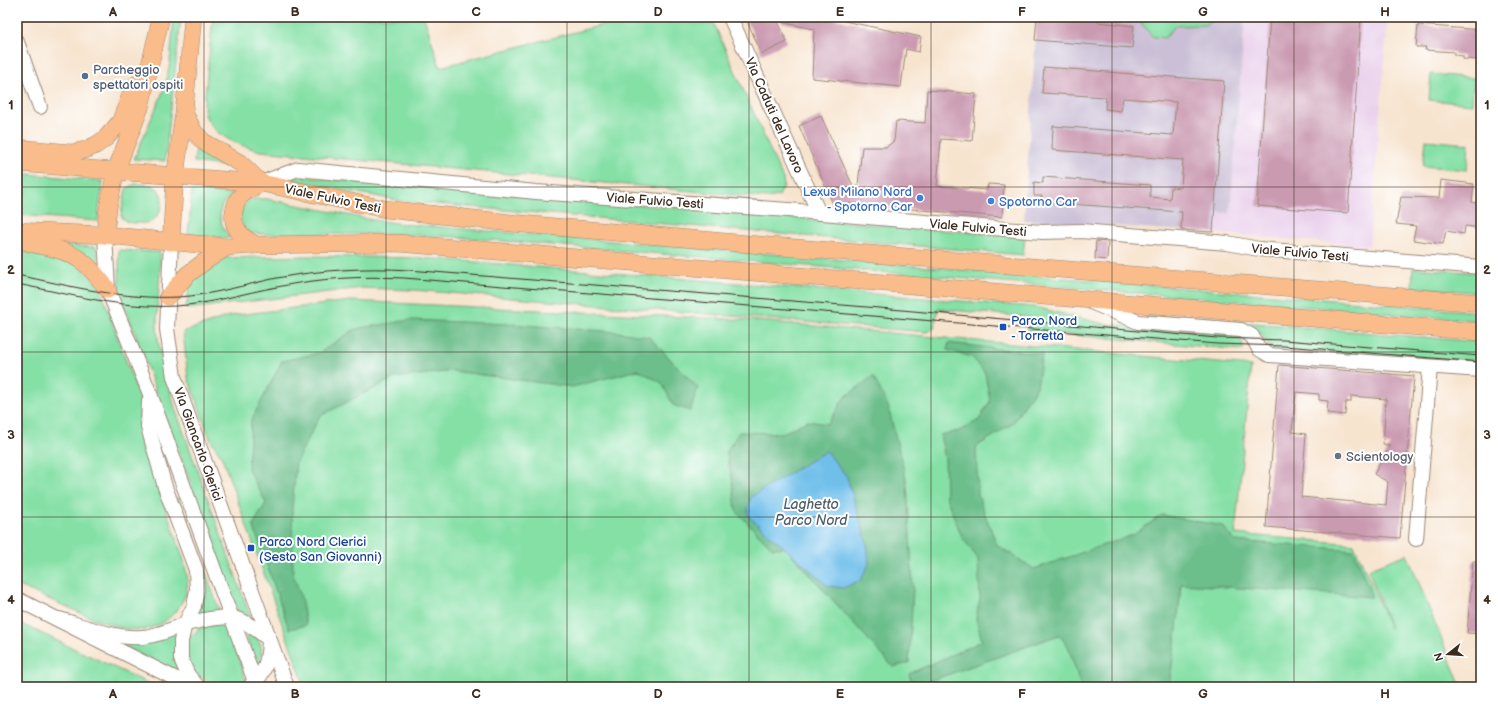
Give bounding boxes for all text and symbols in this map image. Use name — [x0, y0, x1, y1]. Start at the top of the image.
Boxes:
text: A — [108, 4, 117, 20]
text: B — [290, 4, 300, 20]
text: C — [471, 4, 481, 20]
text: D — [653, 4, 663, 20]
text: E — [836, 4, 845, 20]
text: F — [1018, 4, 1026, 20]
text: G — [1198, 4, 1208, 20]
text: H — [1380, 4, 1390, 20]
street label: Via Caduti del Lavoro — [741, 55, 807, 176]
place label: Parcheggio spettatori ospiti — [93, 62, 183, 93]
marker: Parcheggio spettatori ospiti — [80, 71, 90, 81]
text: 1 — [8, 97, 14, 113]
text: 1 — [1484, 97, 1490, 113]
street label: Viale Fulvio Testi — [283, 181, 382, 217]
place label: Lexus Milano Nord - Spotorno Car — [803, 184, 912, 215]
street label: Viale Fulvio Testi — [606, 190, 704, 212]
marker: Lexus Milano Nord - Spotorno Car — [915, 193, 925, 203]
place label: Spotorno Car — [999, 194, 1077, 210]
marker: Spotorno Car — [986, 196, 996, 206]
street label: Viale Fulvio Testi — [929, 216, 1027, 240]
street label: Viale Fulvio Testi — [1251, 241, 1349, 265]
text: 2 — [7, 262, 15, 278]
text: 2 — [1483, 262, 1491, 278]
place label: Parco Nord - Torretta — [1011, 313, 1077, 344]
marker: Parco Nord - Torretta — [998, 322, 1008, 332]
street label: Via Giancarlo Clerici — [170, 385, 226, 503]
text: 3 — [7, 427, 15, 443]
text: 3 — [1483, 427, 1491, 443]
place label: Scientology — [1346, 449, 1414, 465]
marker: Scientology — [1333, 451, 1343, 461]
water label: Laghetto Parco Nord — [775, 496, 848, 529]
place label: Parco Nord Clerici (Sesto San Giovanni) — [259, 534, 382, 565]
marker: Parco Nord Clerici (Sesto San Giovanni) — [246, 543, 256, 553]
text: 4 — [7, 592, 15, 608]
text: 4 — [1483, 592, 1491, 608]
north arrow — [1428, 634, 1468, 674]
text: N — [1431, 651, 1446, 663]
text: A — [108, 686, 117, 702]
text: B — [290, 686, 300, 702]
text: C — [471, 686, 481, 702]
text: D — [653, 686, 663, 702]
text: E — [836, 686, 845, 702]
text: F — [1018, 686, 1026, 702]
text: G — [1198, 686, 1208, 702]
text: H — [1380, 686, 1390, 702]

